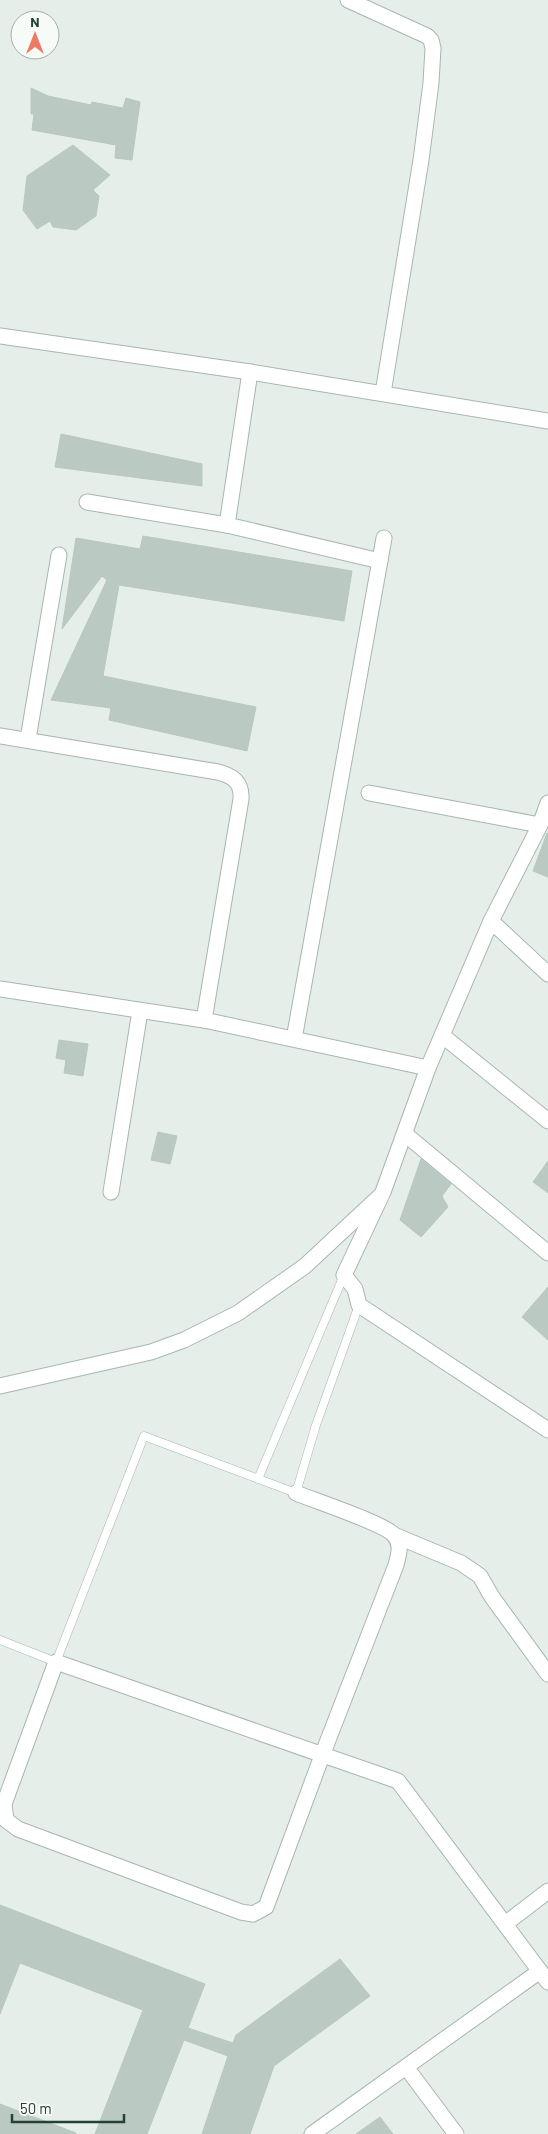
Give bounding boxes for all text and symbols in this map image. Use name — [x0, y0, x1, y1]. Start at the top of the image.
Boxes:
north arrow — [10, 10, 60, 60]
text: N — [30, 13, 40, 30]
scale bar — [12, 2092, 125, 2124]
text: 50 m — [20, 2099, 52, 2117]

